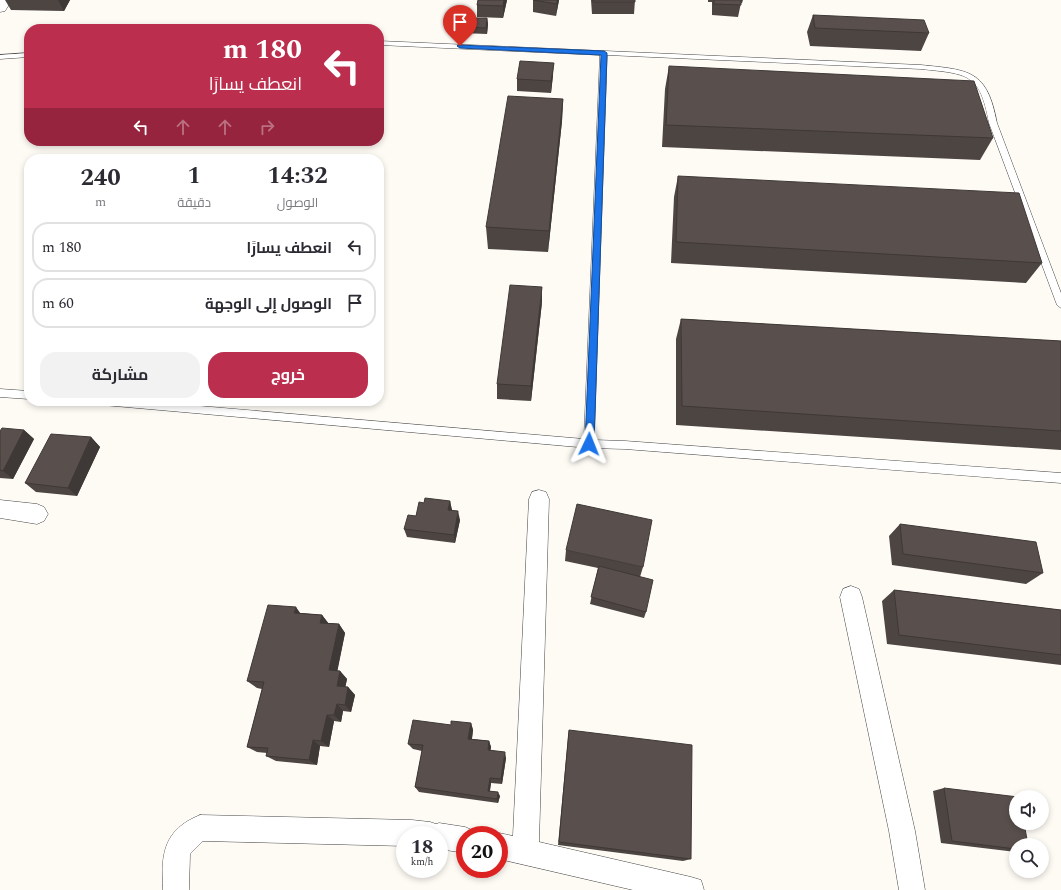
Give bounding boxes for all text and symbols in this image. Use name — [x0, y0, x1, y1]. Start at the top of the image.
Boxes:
pin — [443, 5, 477, 46]
icon: arrive — [449, 11, 471, 33]
text: 180 m — [223, 28, 302, 71]
icon: left — [316, 40, 368, 92]
text: انعطف يسارًا — [209, 71, 302, 98]
icon: left — [130, 116, 152, 138]
icon: ahead — [172, 116, 194, 138]
icon: ahead — [214, 116, 236, 138]
icon: right — [256, 116, 278, 138]
text: 1 — [187, 158, 201, 194]
text: 14:32 — [267, 158, 328, 194]
text: 240 — [80, 160, 121, 196]
text: m — [95, 192, 106, 212]
text: دقيقة — [177, 193, 211, 213]
text: الوصول — [277, 193, 318, 213]
text: 180 m — [42, 236, 81, 259]
icon: left — [344, 236, 366, 258]
text: انعطف يسارًا — [246, 237, 332, 260]
text: 60 m — [42, 292, 74, 315]
icon: arrive — [344, 292, 366, 314]
text: الوصول إلى الوجهة — [205, 293, 332, 316]
button: مشاركة — [40, 352, 200, 398]
button: خروج — [208, 352, 368, 398]
position arrow — [568, 423, 610, 465]
map controls — [1009, 790, 1049, 878]
button: sound — [1009, 790, 1049, 830]
speed limit sign: 20 — [456, 826, 508, 878]
text: 18 — [411, 832, 433, 862]
button: search — [1009, 838, 1049, 878]
text: km/h — [411, 854, 433, 870]

